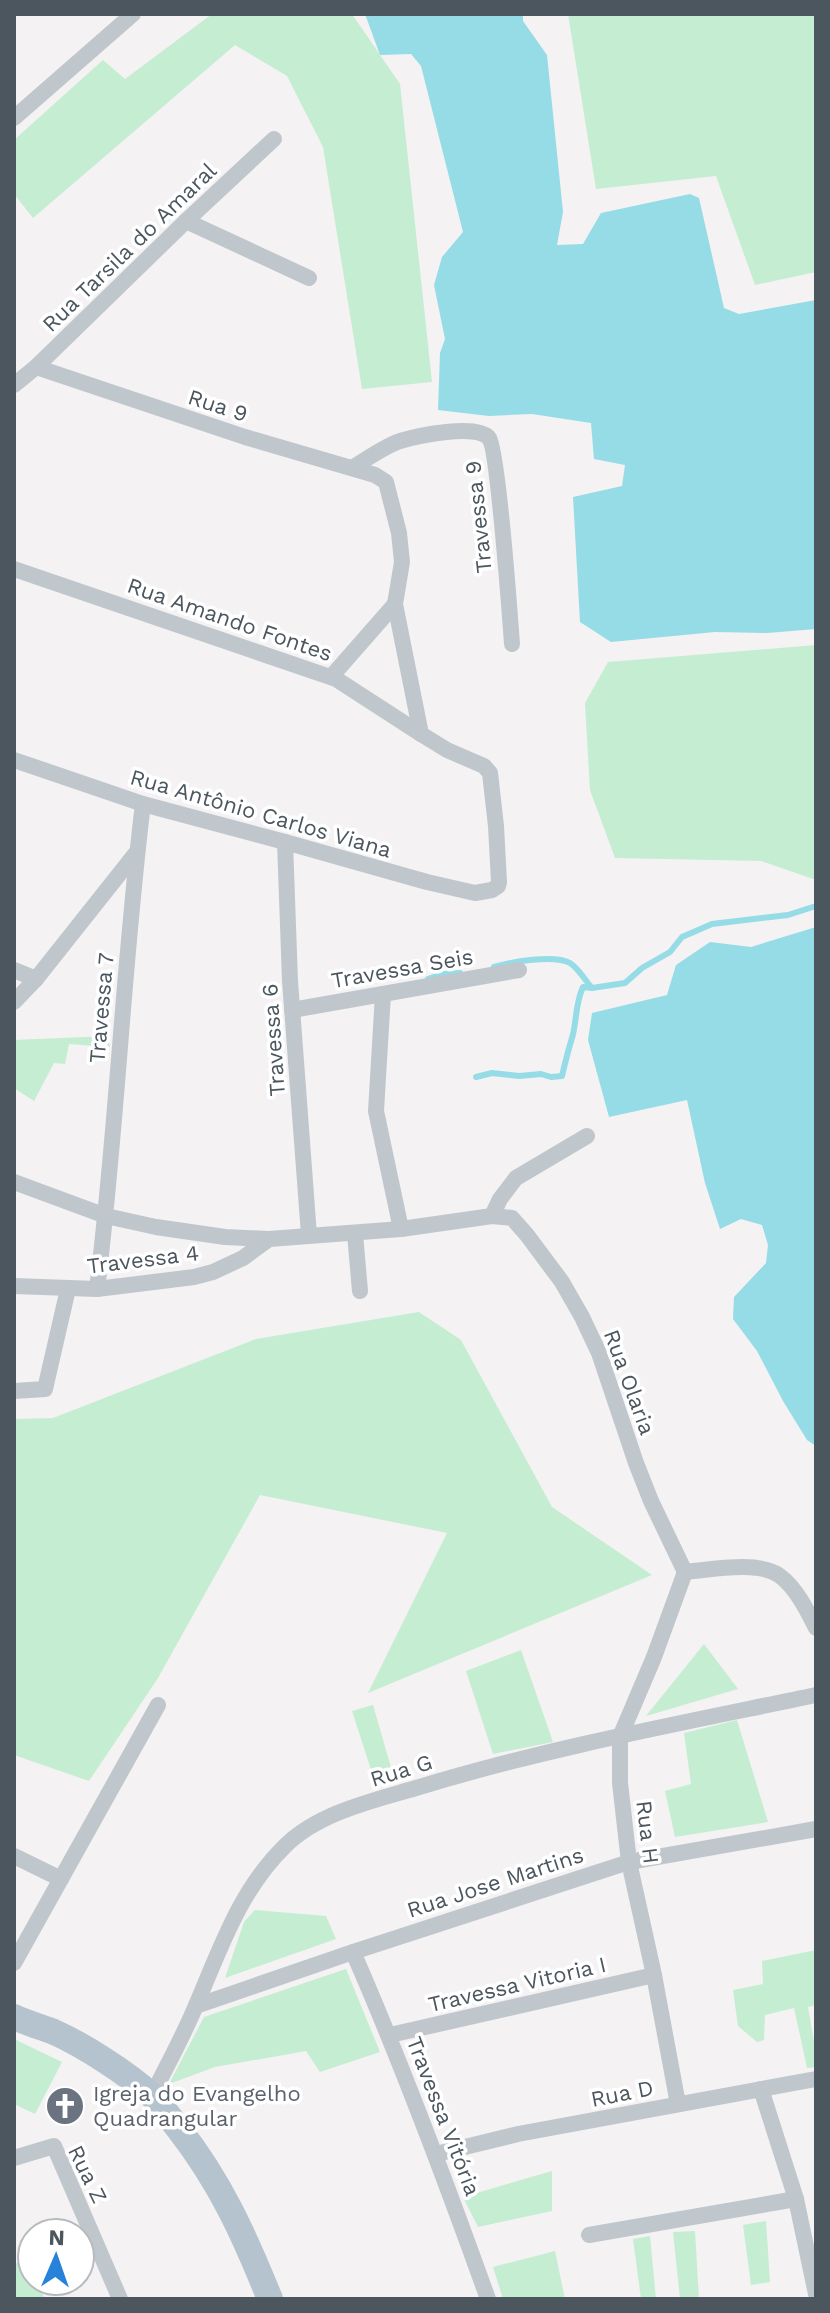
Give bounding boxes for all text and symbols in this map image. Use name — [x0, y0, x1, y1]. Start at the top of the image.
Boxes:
street label: Rua Tarsila do Amaral — [37, 158, 222, 337]
street label: Rua 9 — [185, 384, 251, 427]
street label: Travessa 9 — [460, 460, 497, 574]
street label: Rua Amando Fontes — [124, 573, 336, 666]
street label: Rua Antônio Carlos Viana — [127, 764, 394, 863]
street label: Travessa Seis — [329, 944, 475, 993]
street label: Travessa 7 — [84, 952, 119, 1064]
street label: Travessa 6 — [257, 983, 290, 1097]
street label: Travessa 4 — [86, 1240, 201, 1279]
street label: Rua Olaria — [599, 1326, 660, 1438]
street label: Rua G — [367, 1749, 435, 1792]
street label: Rua H — [631, 1799, 664, 1865]
street label: Rua Jose Martins — [404, 1842, 586, 1923]
street label: Travessa Vitoria I — [426, 1952, 609, 2017]
street label: Travessa Vitória — [402, 2033, 485, 2199]
street label: Rua D — [589, 2075, 656, 2112]
place label: Igreja do Evangelho Quadrangular — [93, 2081, 301, 2131]
church icon: Igreja do Evangelho Quadrangular — [44, 2085, 86, 2127]
street label: Rua Z — [63, 2141, 112, 2207]
north arrow — [16, 2217, 96, 2297]
text: N — [48, 2225, 65, 2250]

